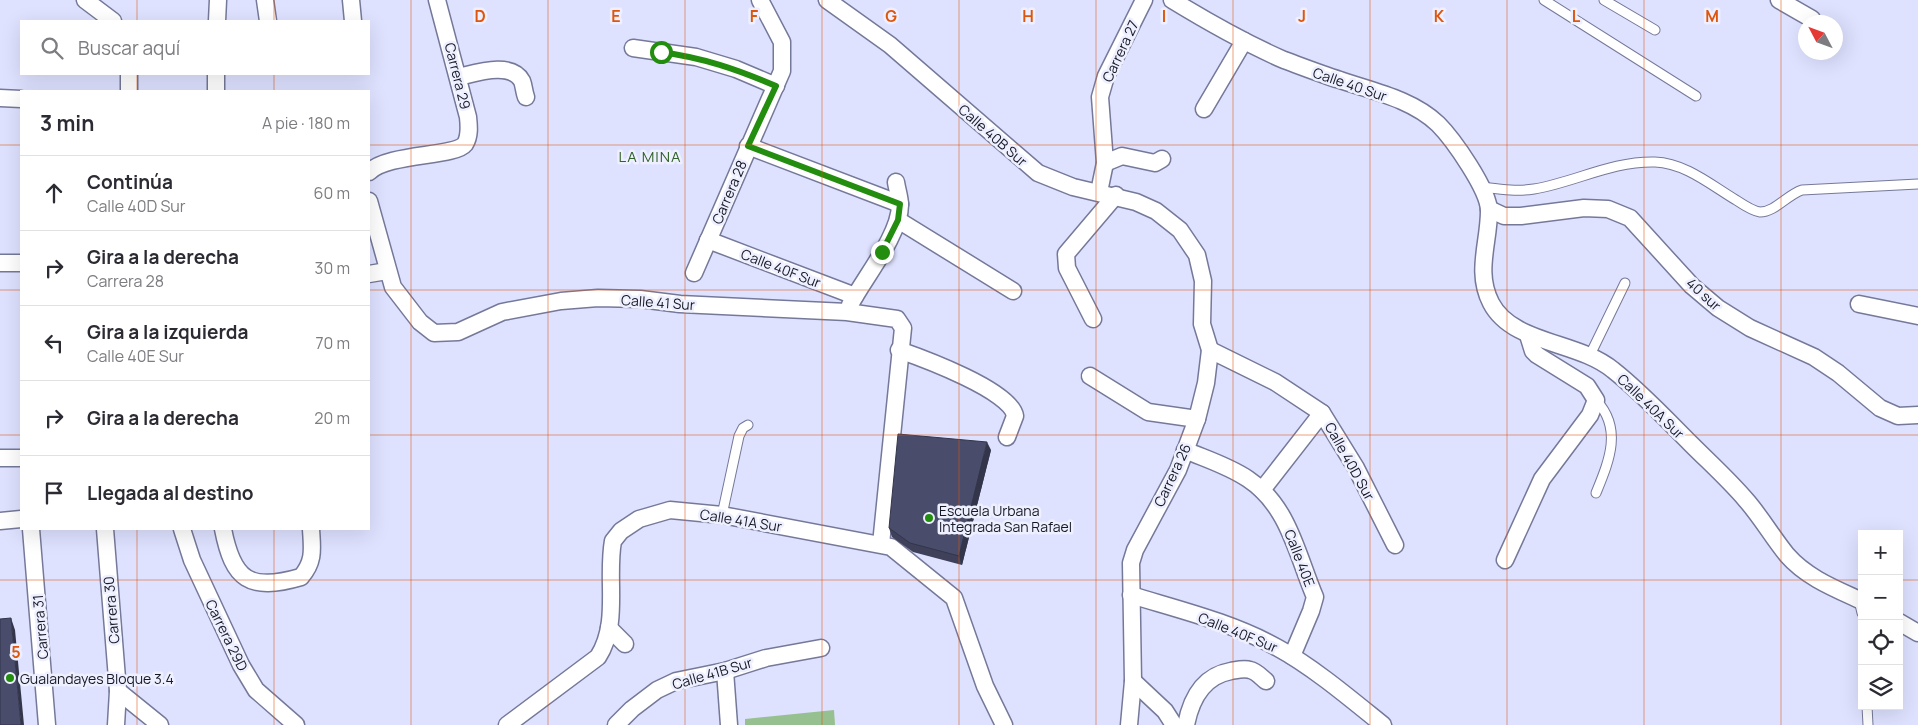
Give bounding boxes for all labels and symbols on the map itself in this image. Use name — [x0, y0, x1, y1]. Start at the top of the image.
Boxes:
text: D — [474, 5, 486, 27]
text: E — [611, 5, 621, 27]
text: F — [750, 5, 759, 27]
text: G — [885, 5, 897, 27]
text: H — [1022, 5, 1034, 27]
text: I — [1162, 5, 1166, 27]
text: J — [1298, 5, 1306, 27]
text: K — [1434, 5, 1445, 27]
text: L — [1572, 5, 1581, 27]
text: M — [1705, 5, 1719, 27]
north arrow — [1798, 15, 1843, 60]
street label: Carrera 27 — [1097, 17, 1143, 85]
street label: Carrera 29 — [441, 41, 475, 111]
route start — [650, 41, 673, 64]
street label: Calle 40 Sur — [1311, 62, 1389, 106]
street label: Calle 40B Sur — [955, 100, 1031, 170]
district label: LA MINA — [618, 146, 682, 167]
street label: Carrera 28 — [707, 157, 751, 227]
route end — [871, 241, 894, 264]
street label: Calle 40F Sur — [738, 244, 824, 292]
street label: 40 sur — [1683, 273, 1725, 315]
street label: Calle 41 Sur — [621, 290, 695, 314]
street label: Calle 40A Sur — [1614, 369, 1688, 443]
street label: Calle 40D Sur — [1321, 419, 1379, 503]
street label: Carrera 26 — [1149, 440, 1195, 510]
place label: Escuela Urbana Integrada San Rafael — [939, 501, 1072, 536]
street label: Calle 41A Sur — [699, 504, 783, 536]
marker: Escuela Urbana Integrada San Rafael — [923, 512, 935, 524]
street label: Calle 40E — [1280, 527, 1320, 589]
street label: Carrera 30 — [99, 576, 123, 644]
street label: Carrera 31 — [28, 594, 52, 660]
street label: Carrera 29D — [202, 596, 252, 674]
street label: Calle 40F Sur — [1196, 607, 1280, 657]
text: 5 — [11, 641, 21, 663]
street label: Calle 41B Sur — [670, 653, 754, 693]
place label: Gualandayes Bloque 3.4 — [20, 669, 174, 688]
marker: Gualandayes Bloque 3.4 — [4, 672, 16, 684]

